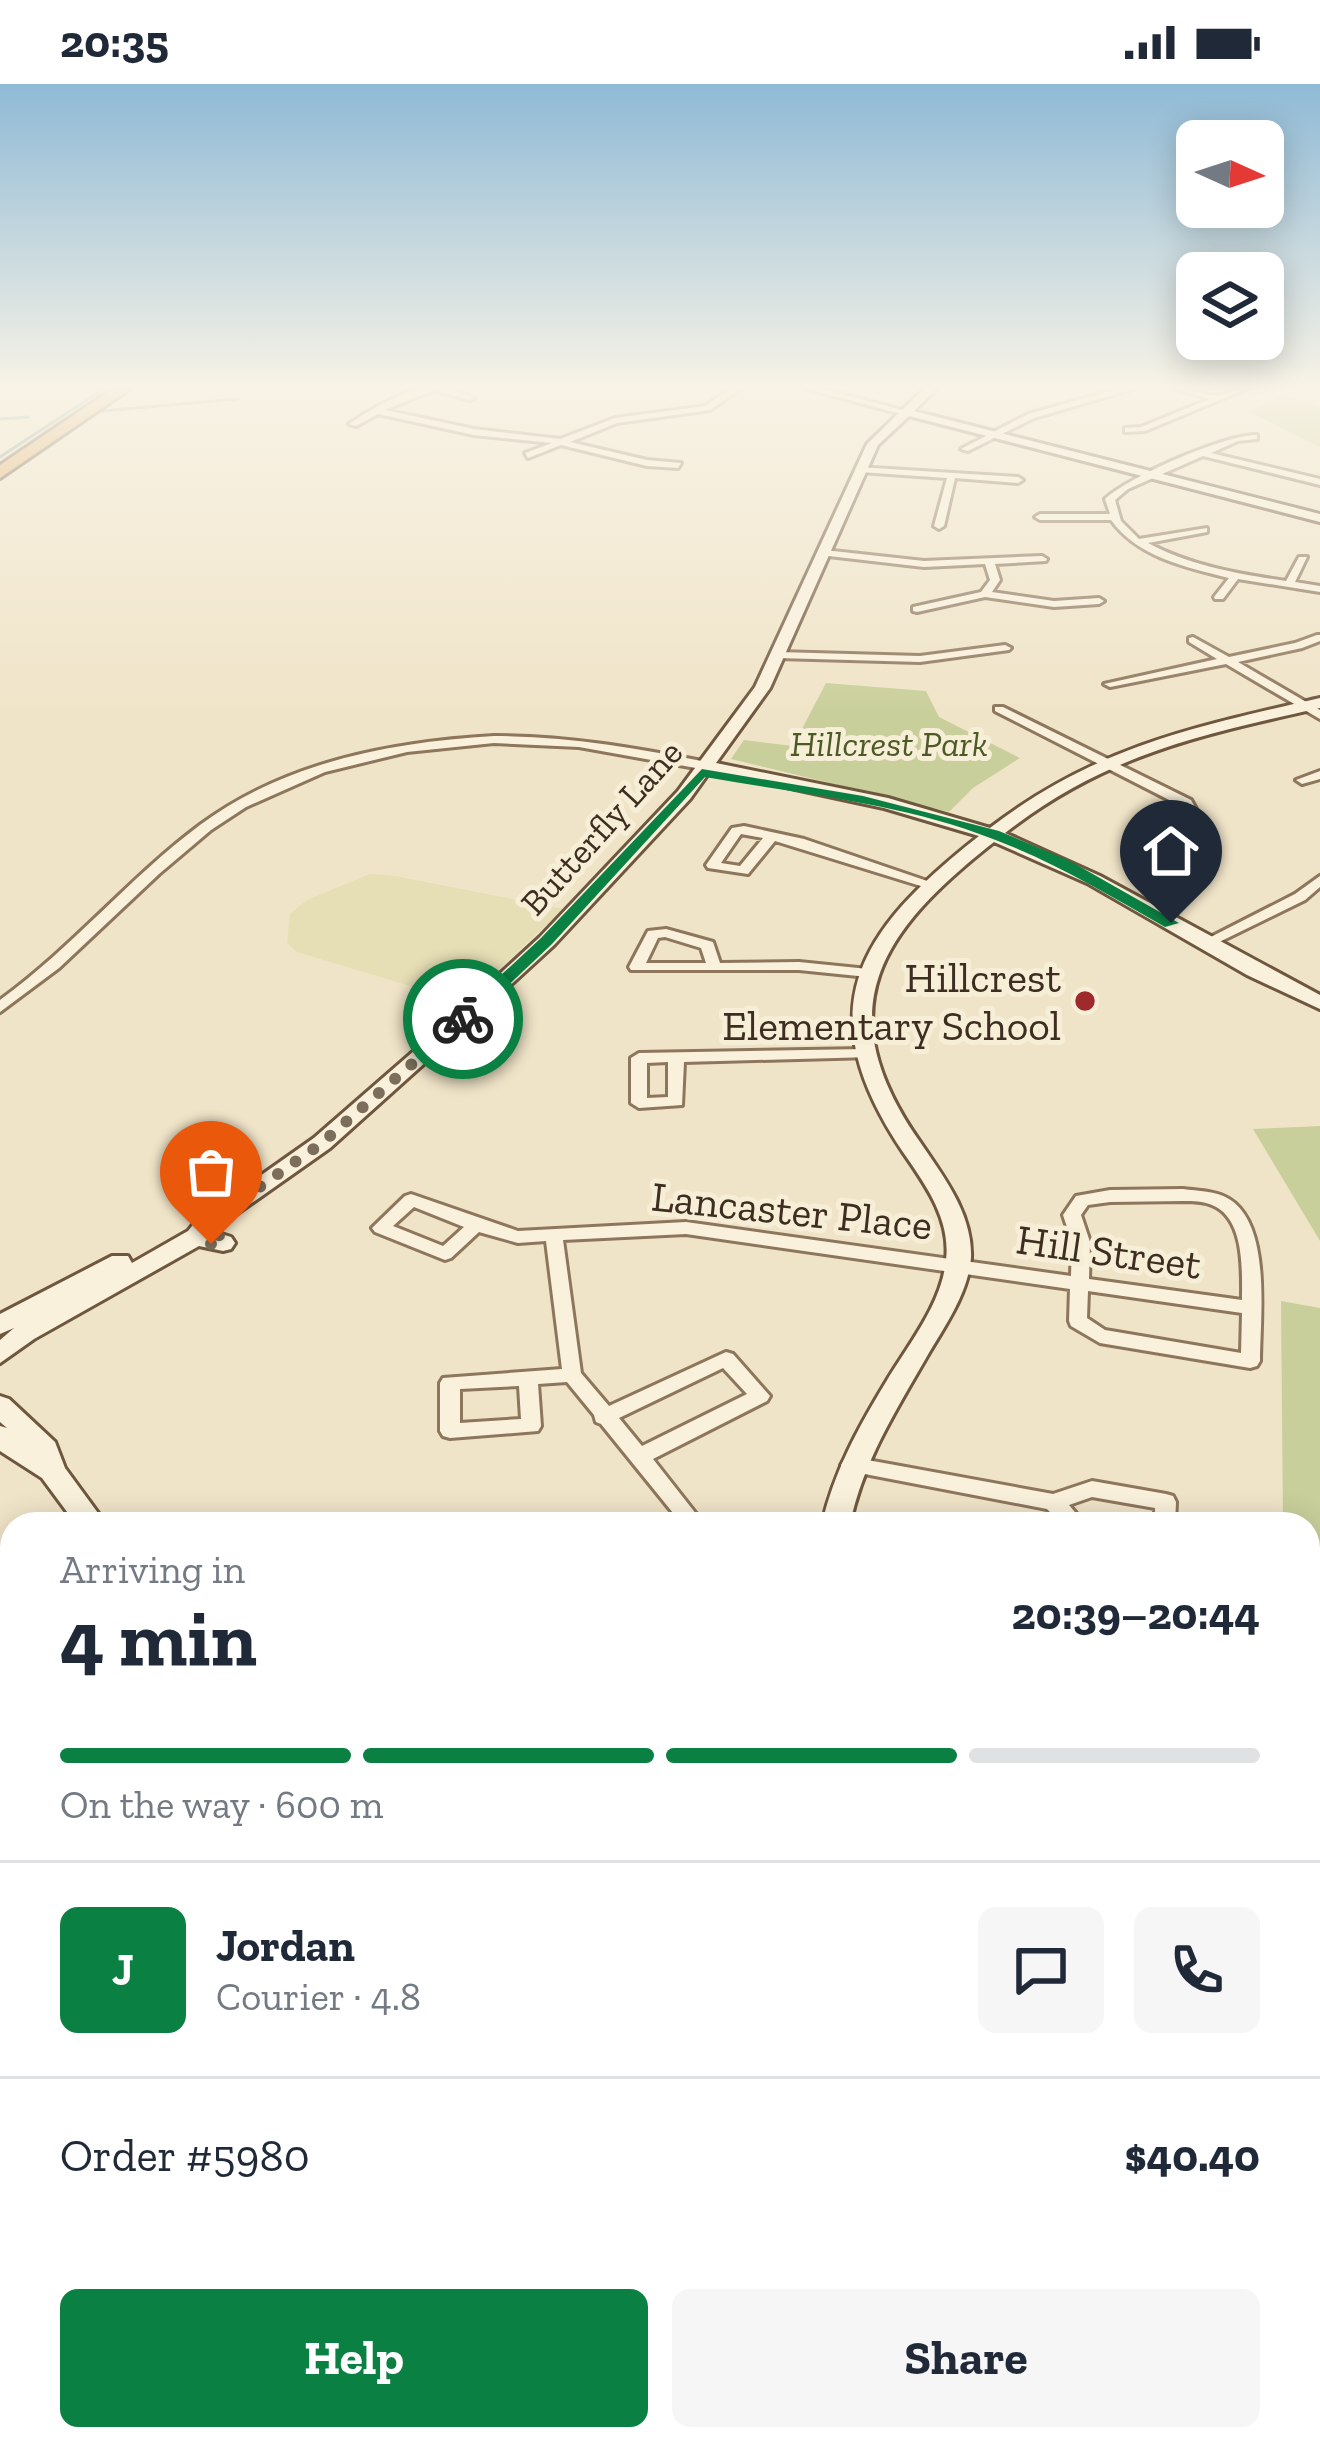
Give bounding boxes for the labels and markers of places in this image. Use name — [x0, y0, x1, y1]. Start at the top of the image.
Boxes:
pin — [1120, 800, 1222, 923]
place label: Hillcrest Elementary School — [722, 952, 1061, 1051]
marker: Hillcrest Elementary School — [1072, 988, 1098, 1014]
pin — [160, 1121, 262, 1244]

